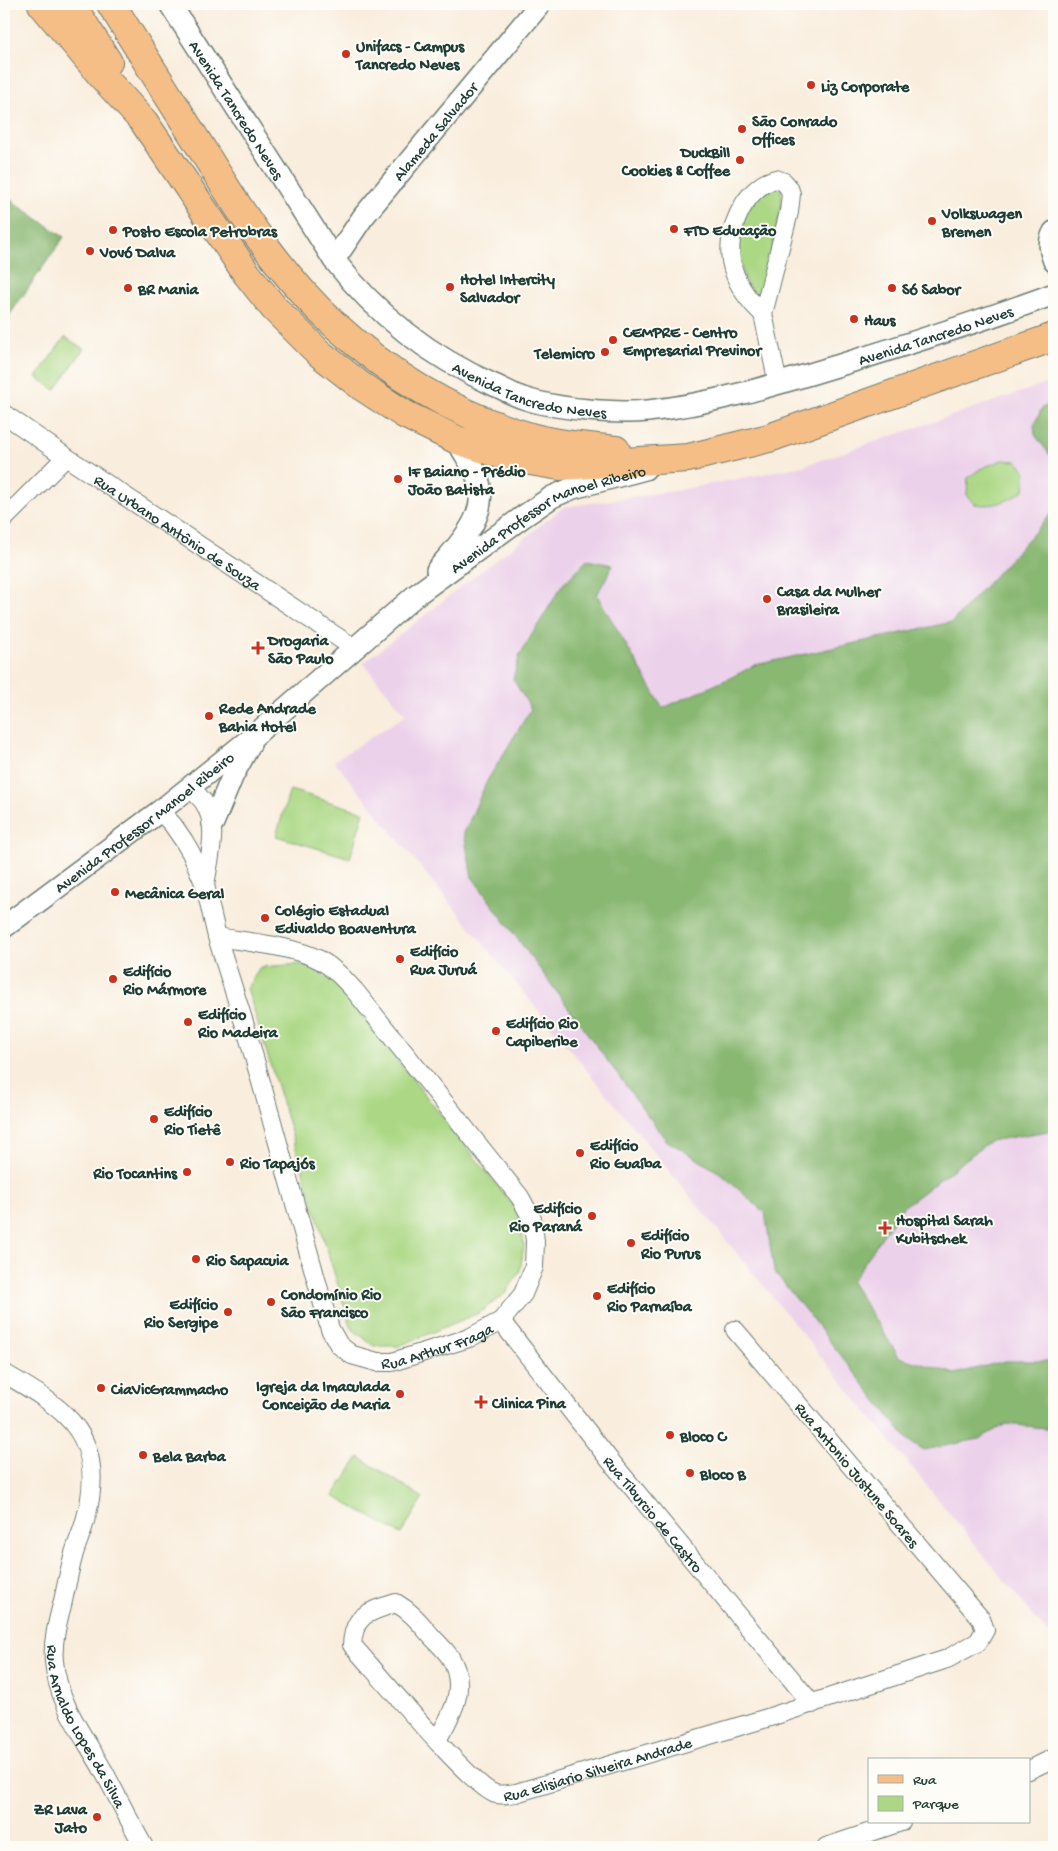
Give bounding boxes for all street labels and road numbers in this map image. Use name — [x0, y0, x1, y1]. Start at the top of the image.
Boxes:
street label: Avenida Tancredo Neves — [183, 38, 287, 185]
street label: Alameda Salvador — [391, 79, 485, 186]
street label: Avenida Tancredo Neves — [857, 303, 1017, 372]
street label: Avenida Tancredo Neves — [448, 359, 608, 424]
street label: Avenida Professor Manoel Ribeiro — [448, 463, 648, 579]
street label: Rua Urbano Antônio de Souza — [89, 472, 264, 597]
street label: Avenida Professor Manoel Ribeiro — [52, 749, 239, 899]
street label: Rua Arthur Fraga — [381, 1320, 498, 1375]
street label: Rua Antonio Justune Soares — [789, 1400, 922, 1554]
street label: Rua Tiburcio de Castro — [597, 1453, 705, 1578]
street label: Rua Arnaldo Lopes da Silva — [40, 1644, 128, 1813]
street label: Rua Elisiario Silveira Andrade — [503, 1735, 695, 1807]

